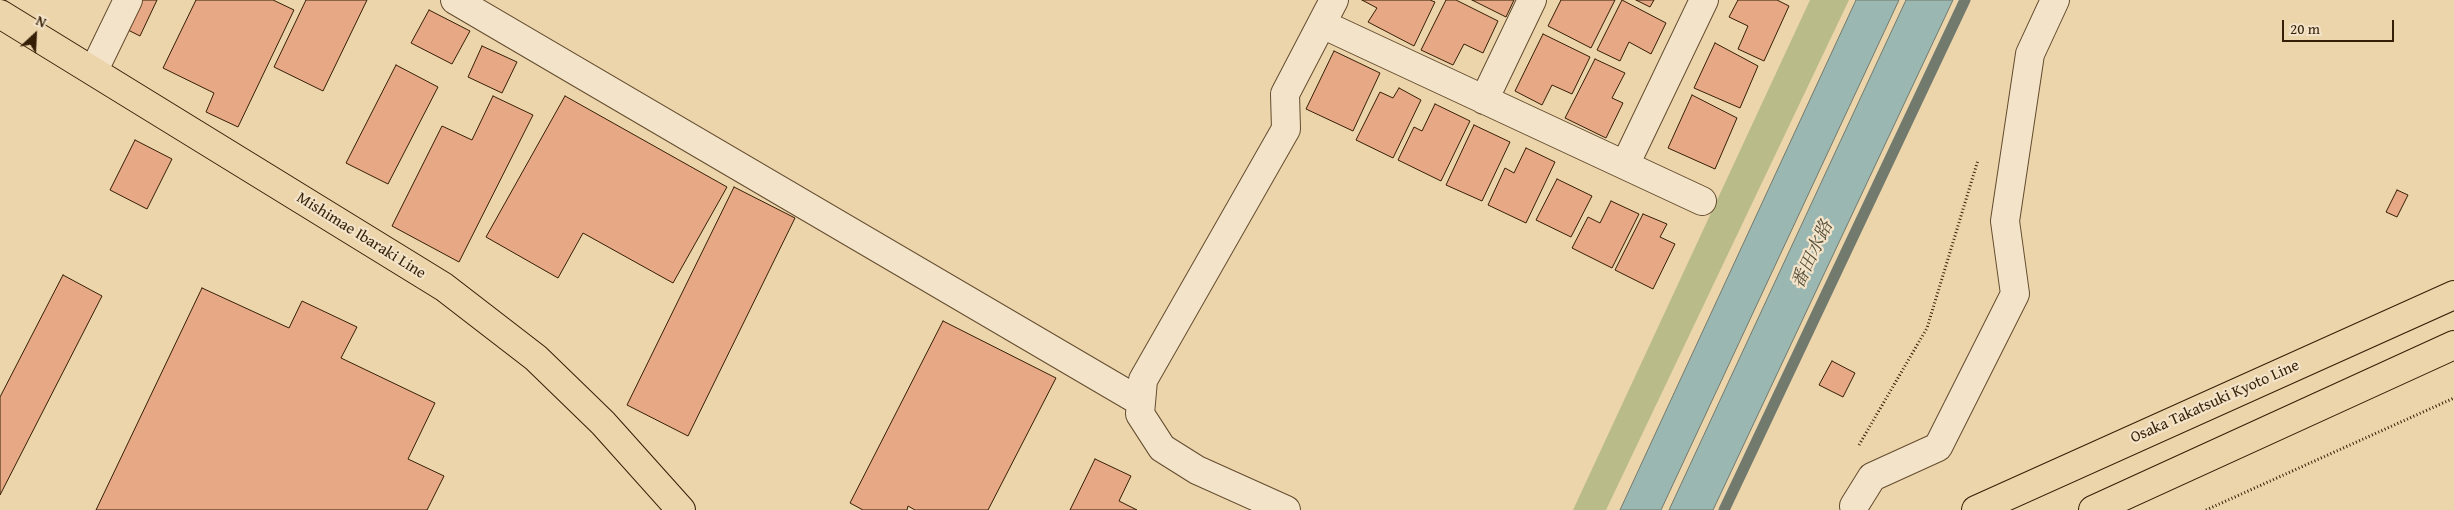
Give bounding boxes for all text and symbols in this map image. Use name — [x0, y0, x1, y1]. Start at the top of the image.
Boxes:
north arrow — [10, 10, 60, 60]
text: N — [33, 10, 50, 32]
scale bar — [2284, 10, 2396, 42]
text: 20 m — [2290, 18, 2320, 39]
street label: Mishimae Ibaraki Line — [293, 188, 429, 284]
water label: 番田水路 — [1788, 218, 1838, 292]
street label: Osaka Takatsuki Kyoto Line — [2128, 356, 2302, 448]

